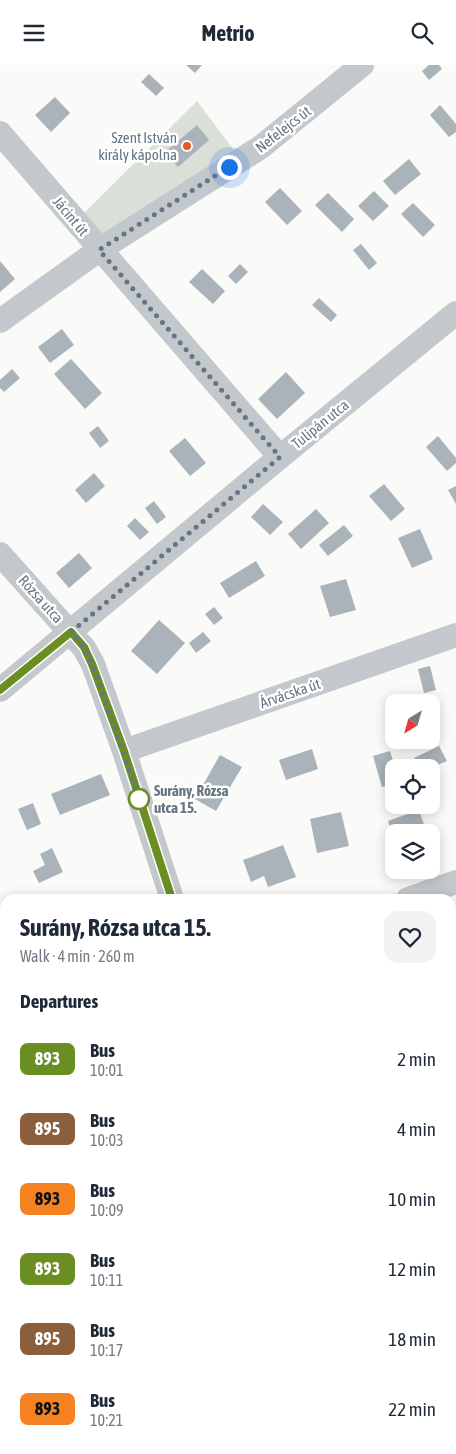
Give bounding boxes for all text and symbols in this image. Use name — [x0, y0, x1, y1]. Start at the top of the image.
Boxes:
icon: menu — [20, 19, 48, 47]
icon: search — [408, 19, 436, 47]
text: Metrio — [202, 20, 254, 46]
street label: Nefelejcs út — [252, 102, 314, 156]
place label: Szent István király kápolna — [98, 129, 177, 163]
marker: Szent István király kápolna — [181, 140, 193, 152]
your location — [217, 155, 242, 180]
street label: Jácint út — [50, 193, 92, 239]
street label: Tulipán utca — [288, 396, 352, 452]
street label: Rózsa utca — [15, 572, 67, 626]
street label: Árvácska út — [258, 675, 322, 711]
north arrow — [385, 694, 440, 749]
map controls — [385, 694, 440, 879]
button: locate — [385, 759, 440, 814]
place label: Surány, Rózsa utca 15. — [154, 782, 228, 816]
marker: Surány, Rózsa utca 15. — [128, 788, 150, 810]
button: layers — [385, 824, 440, 879]
button: heart — [384, 911, 436, 963]
text: Surány, Rózsa utca 15. — [20, 914, 211, 941]
text: Walk · 4 min · 260 m — [20, 947, 134, 965]
text: Departures — [20, 990, 98, 1012]
text: Bus — [90, 1039, 115, 1061]
text: 893 — [35, 1048, 60, 1069]
text: 2 min — [397, 1048, 436, 1070]
text: 10:01 — [90, 1061, 124, 1079]
text: Bus — [90, 1109, 115, 1131]
text: 895 — [35, 1118, 60, 1139]
text: 4 min — [397, 1118, 436, 1140]
text: 10:03 — [90, 1131, 124, 1149]
text: Bus — [90, 1179, 115, 1201]
text: 893 — [35, 1188, 60, 1209]
text: 10 min — [388, 1188, 436, 1210]
text: 10:09 — [90, 1201, 124, 1219]
text: Bus — [90, 1249, 115, 1271]
text: 893 — [35, 1258, 60, 1279]
text: 12 min — [388, 1258, 436, 1280]
text: 10:11 — [90, 1271, 123, 1289]
text: Bus — [90, 1319, 115, 1341]
text: 895 — [35, 1328, 60, 1349]
text: 18 min — [388, 1328, 436, 1350]
text: 10:17 — [90, 1341, 123, 1359]
text: Bus — [90, 1389, 115, 1411]
text: 893 — [35, 1398, 60, 1419]
text: 22 min — [388, 1398, 436, 1420]
text: 10:21 — [90, 1411, 123, 1429]

